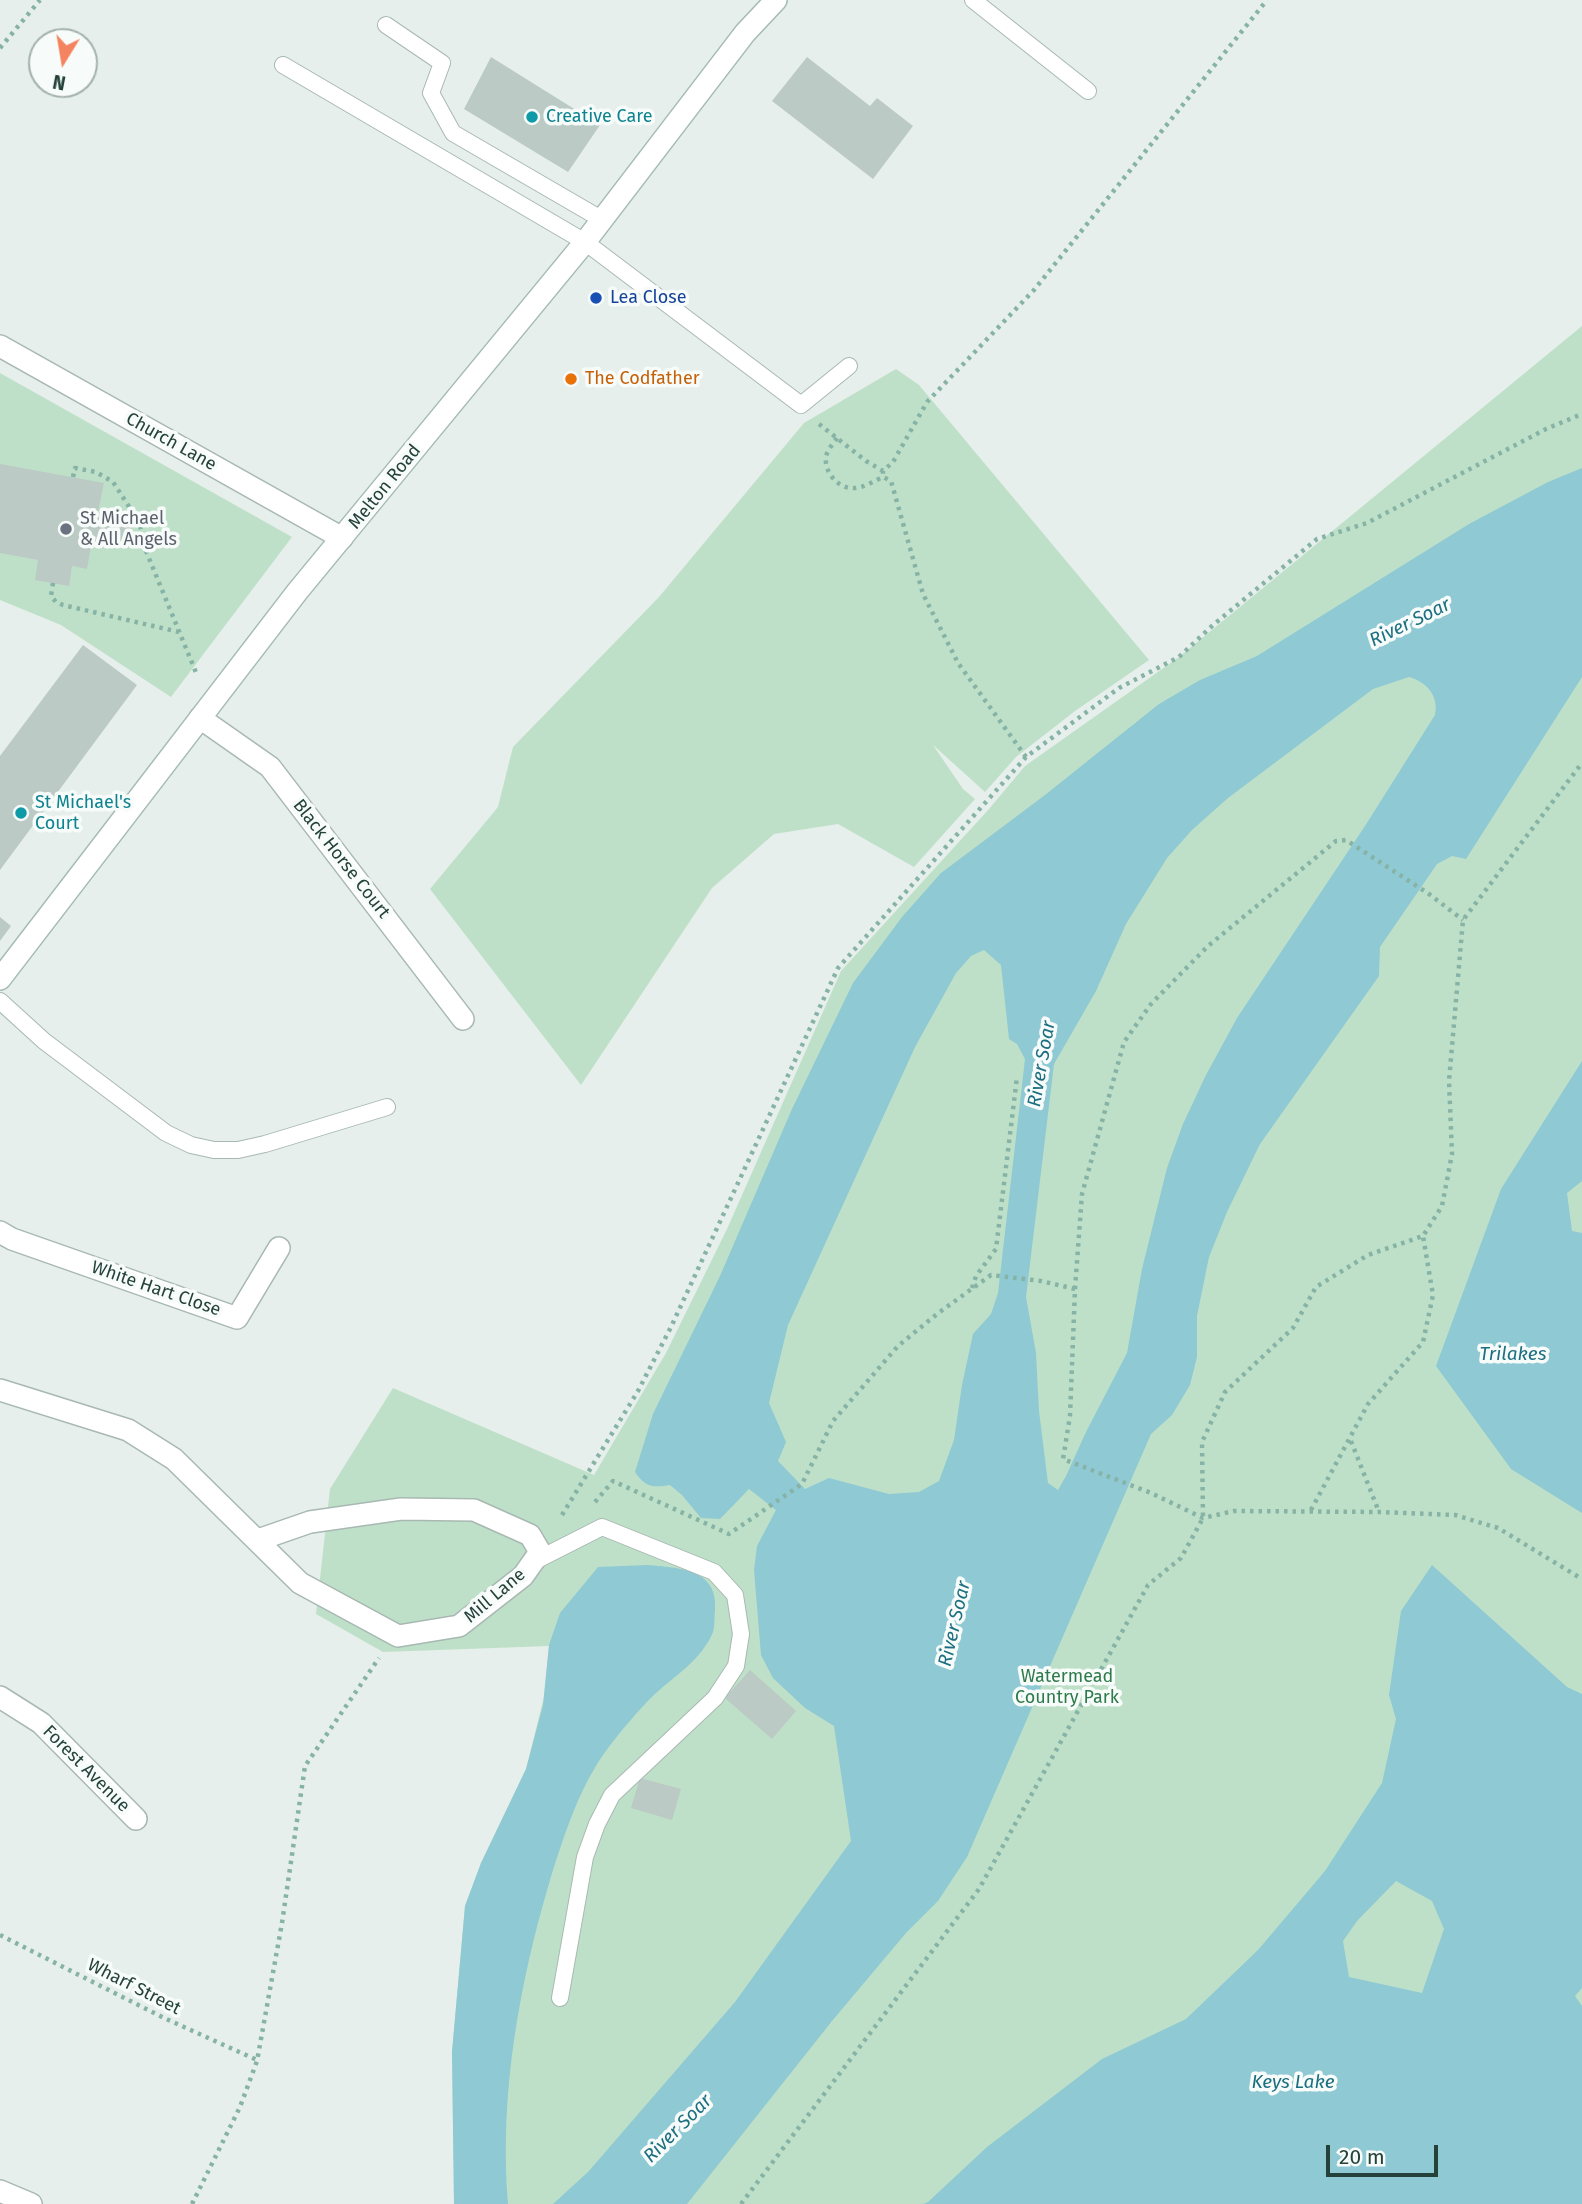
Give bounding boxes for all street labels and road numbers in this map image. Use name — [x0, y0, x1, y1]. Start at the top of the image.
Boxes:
street label: Church Lane — [122, 408, 220, 476]
street label: Melton Road — [344, 440, 426, 534]
street label: Black Horse Court — [288, 795, 394, 923]
street label: White Hart Close — [88, 1257, 224, 1321]
street label: Mill Lane — [460, 1564, 530, 1628]
street label: Forest Avenue — [38, 1721, 134, 1817]
street label: Wharf Street — [84, 1954, 184, 2020]

